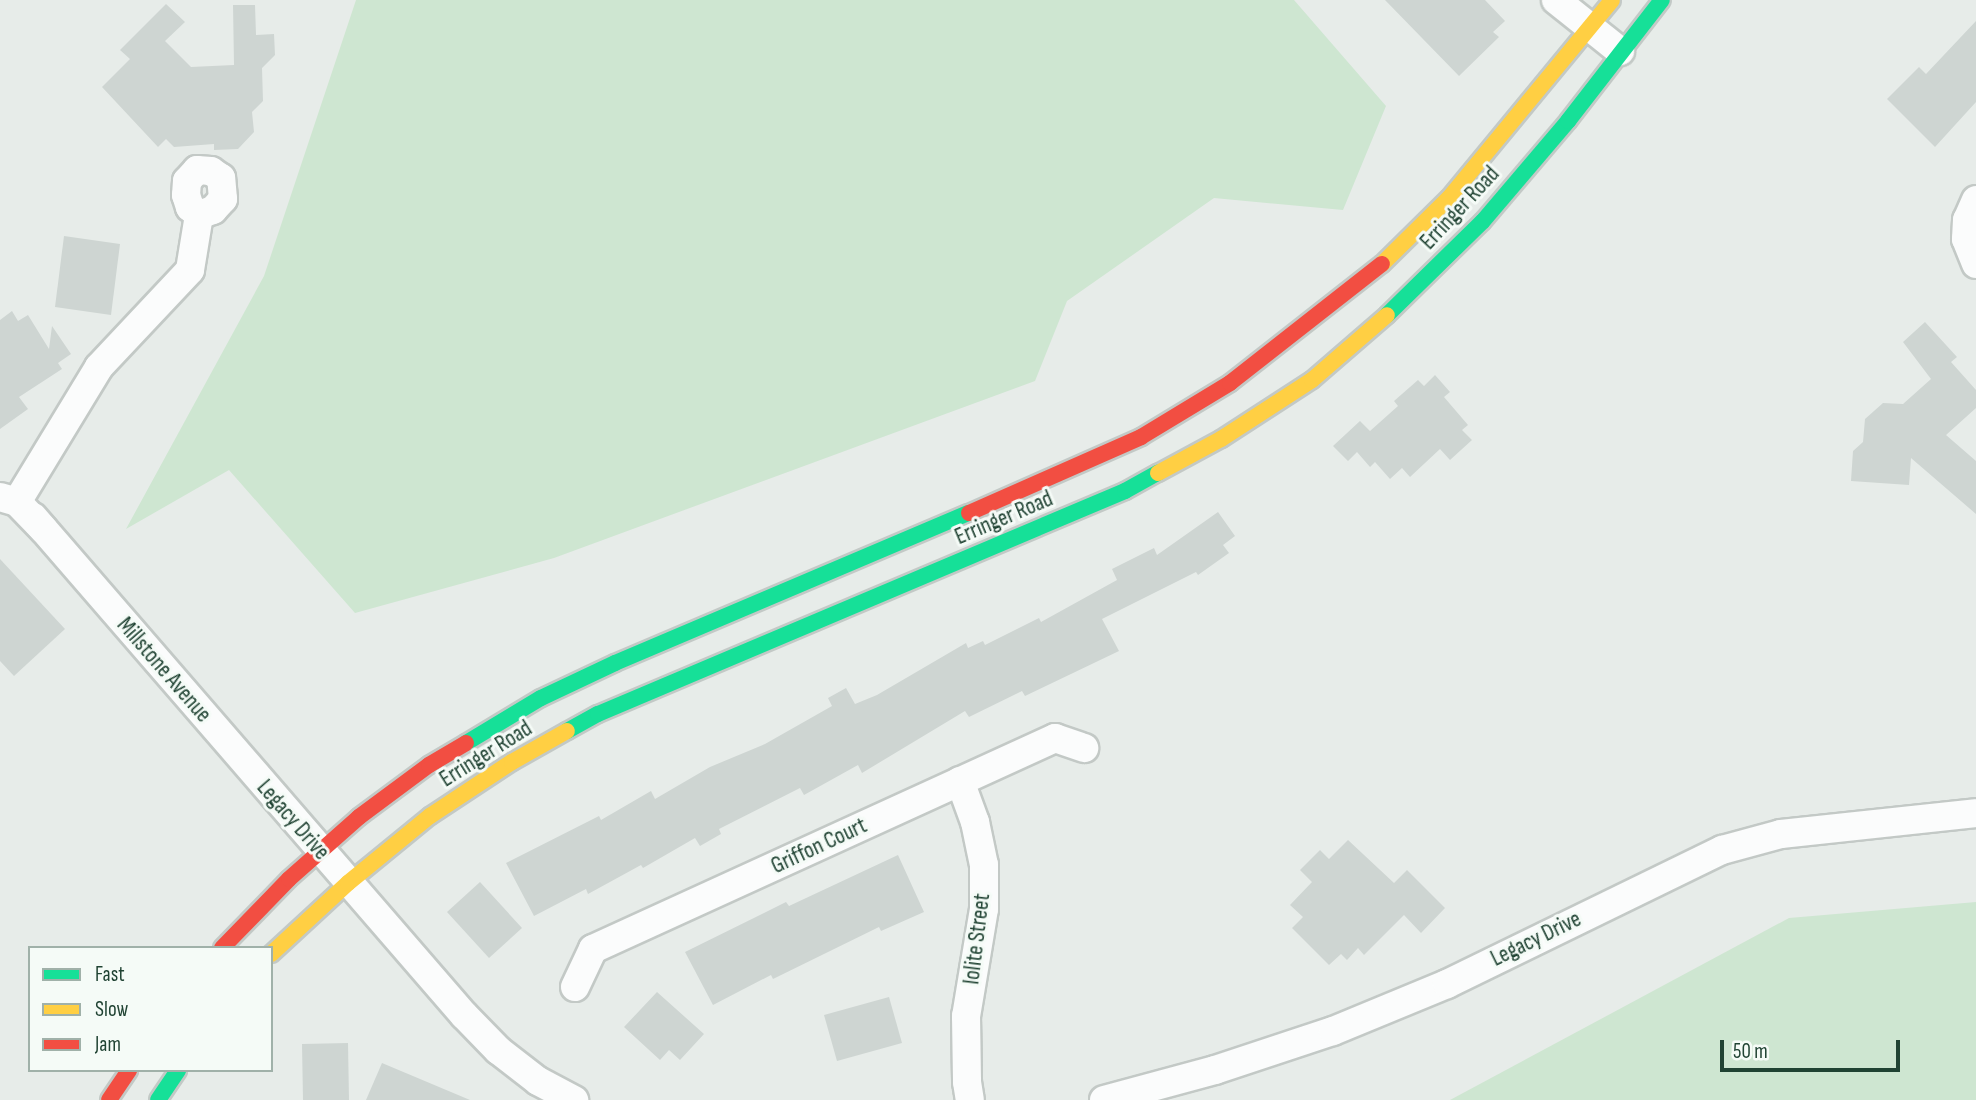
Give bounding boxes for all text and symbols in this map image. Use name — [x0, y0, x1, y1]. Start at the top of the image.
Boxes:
street label: Erringer Road — [1415, 161, 1505, 255]
street label: Erringer Road — [951, 485, 1057, 551]
street label: Millstone Avenue — [111, 612, 217, 728]
street label: Erringer Road — [435, 715, 537, 793]
street label: Legacy Drive — [251, 774, 335, 866]
street label: Griffon Court — [767, 812, 871, 880]
street label: Iolite Street — [958, 892, 996, 986]
street label: Legacy Drive — [1486, 905, 1586, 973]
legend — [28, 946, 273, 1072]
text: Fast — [95, 962, 125, 987]
text: Slow — [95, 997, 128, 1022]
scale bar — [1724, 1026, 1904, 1070]
text: Jam — [95, 1032, 121, 1057]
text: 50 m — [1733, 1039, 1768, 1064]

